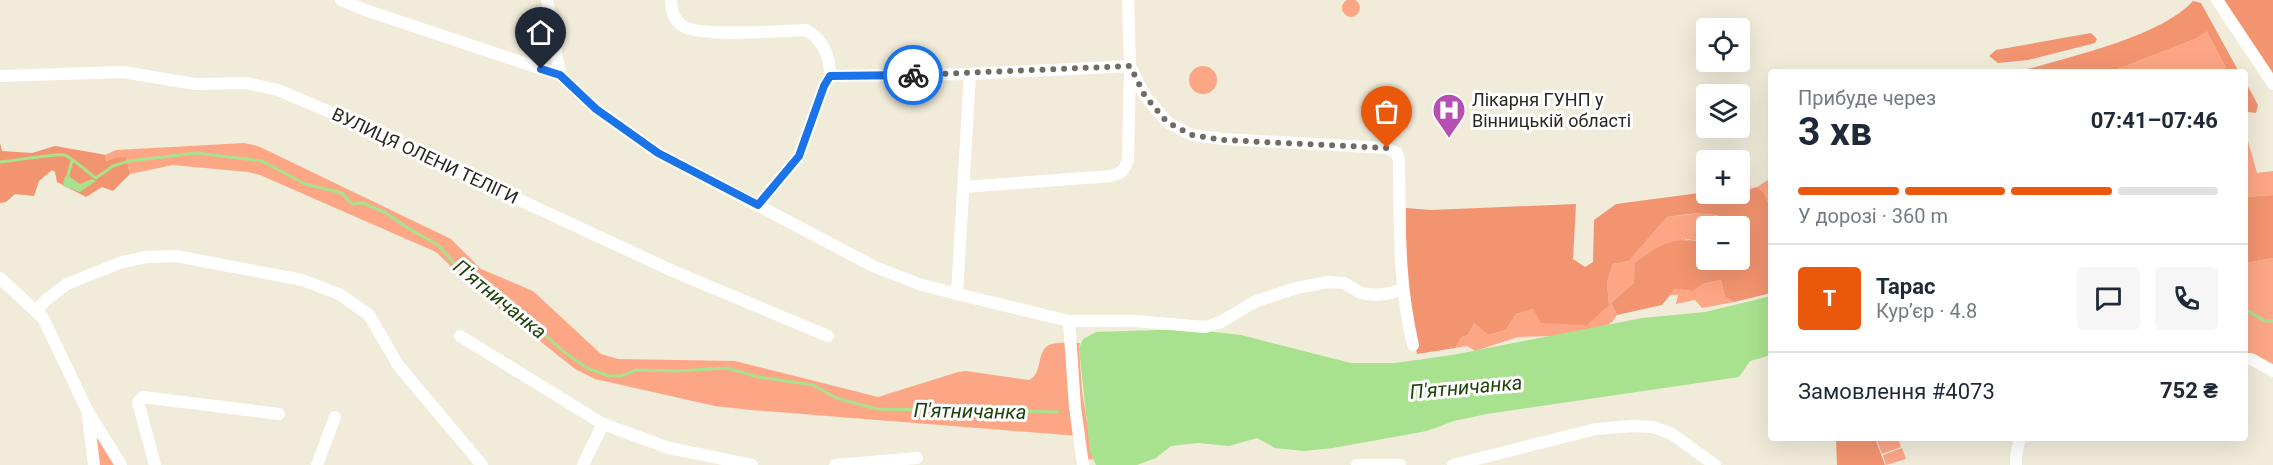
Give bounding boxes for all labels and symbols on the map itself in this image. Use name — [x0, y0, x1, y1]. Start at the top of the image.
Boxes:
pin — [515, 7, 566, 69]
courier — [883, 45, 943, 105]
pin — [1361, 86, 1412, 148]
place label: Лікарня ГУНП у Вінницькій області — [1472, 89, 1631, 131]
hospital icon: Лікарня ГУНП у Вінницькій області — [1431, 92, 1467, 139]
street label: ВУЛИЦЯ ОЛЕНИ ТЕЛІГИ — [329, 103, 522, 208]
water label: П'ятничанка — [449, 254, 551, 344]
water label: П'ятничанка — [1409, 370, 1523, 404]
water label: П'ятничанка — [913, 398, 1027, 424]

